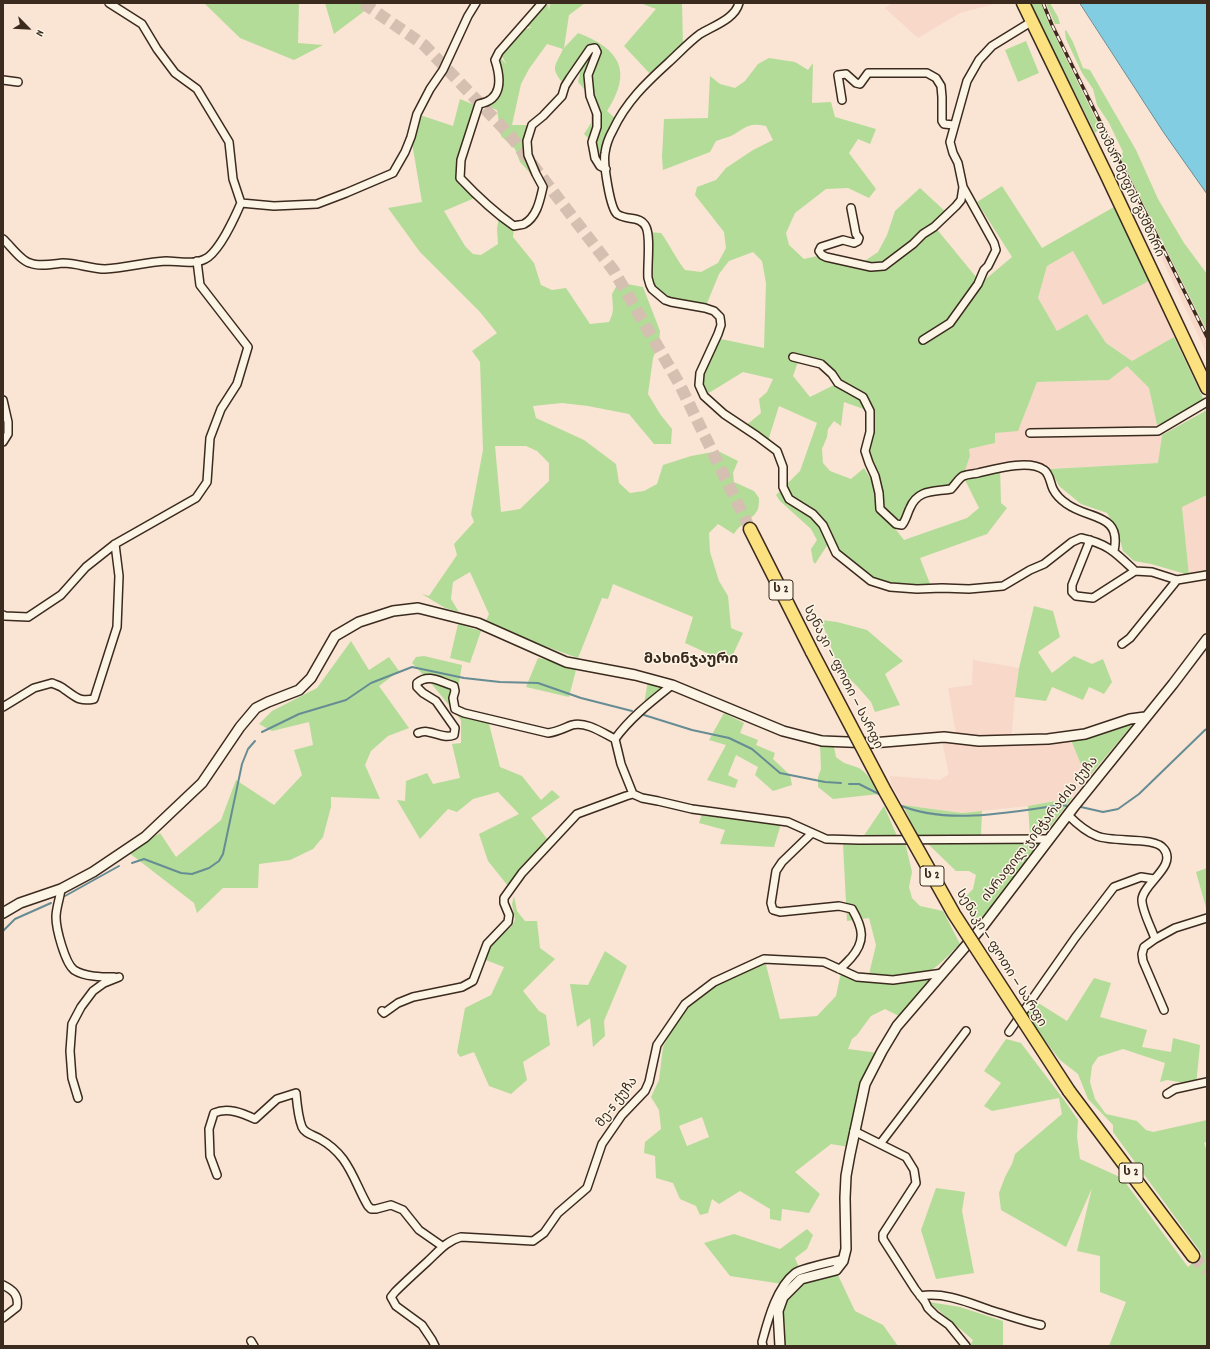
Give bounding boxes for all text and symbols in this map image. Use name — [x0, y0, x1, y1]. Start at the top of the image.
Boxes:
north arrow — [8, 8, 48, 48]
text: N — [31, 27, 47, 39]
street label: თამარ მეფის გამზირი — [1090, 120, 1166, 260]
road number: ს 2 — [769, 580, 793, 600]
street label: სენაკი — ფოთი — სარფი — [799, 604, 885, 752]
district label: მახინჯაური — [644, 652, 738, 670]
street label: ისრაფილ ჯინჭარაძის ქუჩა — [979, 754, 1103, 906]
road number: ს 2 — [920, 866, 944, 886]
street label: სენაკი — ფოთი — სარფი — [951, 888, 1049, 1030]
street label: მე-5 ქუჩა — [594, 1075, 642, 1131]
road number: ს 2 — [1119, 1163, 1143, 1183]

